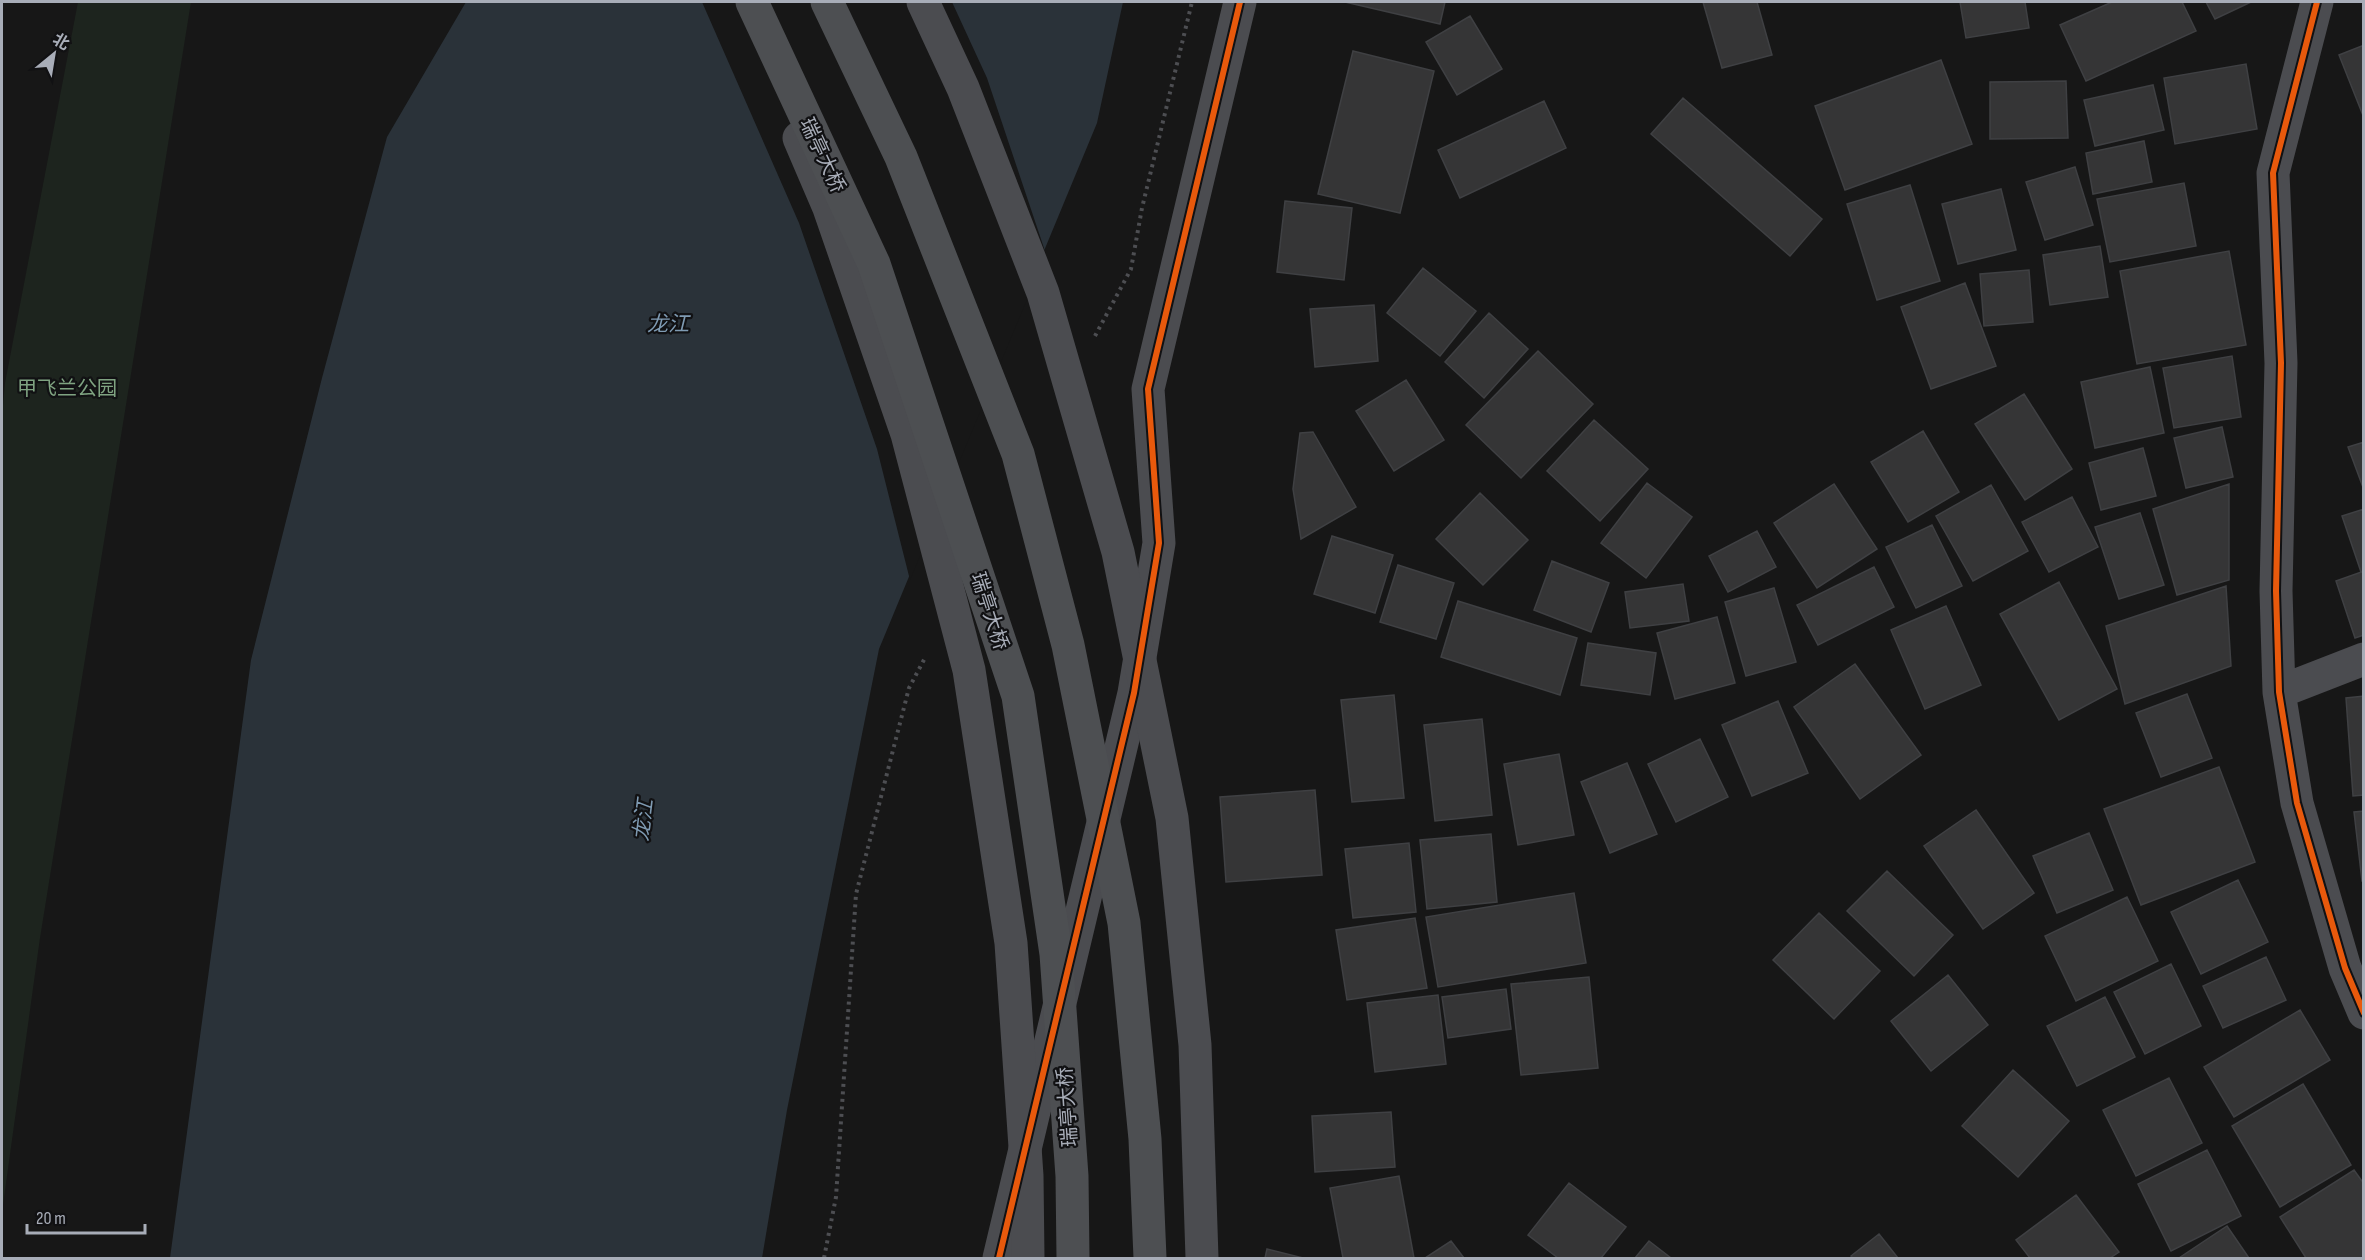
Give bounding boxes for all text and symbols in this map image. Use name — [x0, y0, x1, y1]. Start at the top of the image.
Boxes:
north arrow — [24, 24, 84, 84]
text: 北 — [49, 30, 72, 55]
street label: 瑞亭大桥 — [794, 114, 850, 197]
water label: 龙江 — [647, 312, 691, 337]
park label: 甲飞兰公园 — [17, 377, 117, 401]
street label: 瑞亭大桥 — [965, 570, 1013, 653]
water label: 龙江 — [629, 796, 659, 842]
street label: 瑞亭大桥 — [1053, 1066, 1083, 1148]
scale bar — [27, 1197, 146, 1235]
text: 20 m — [36, 1208, 66, 1229]

